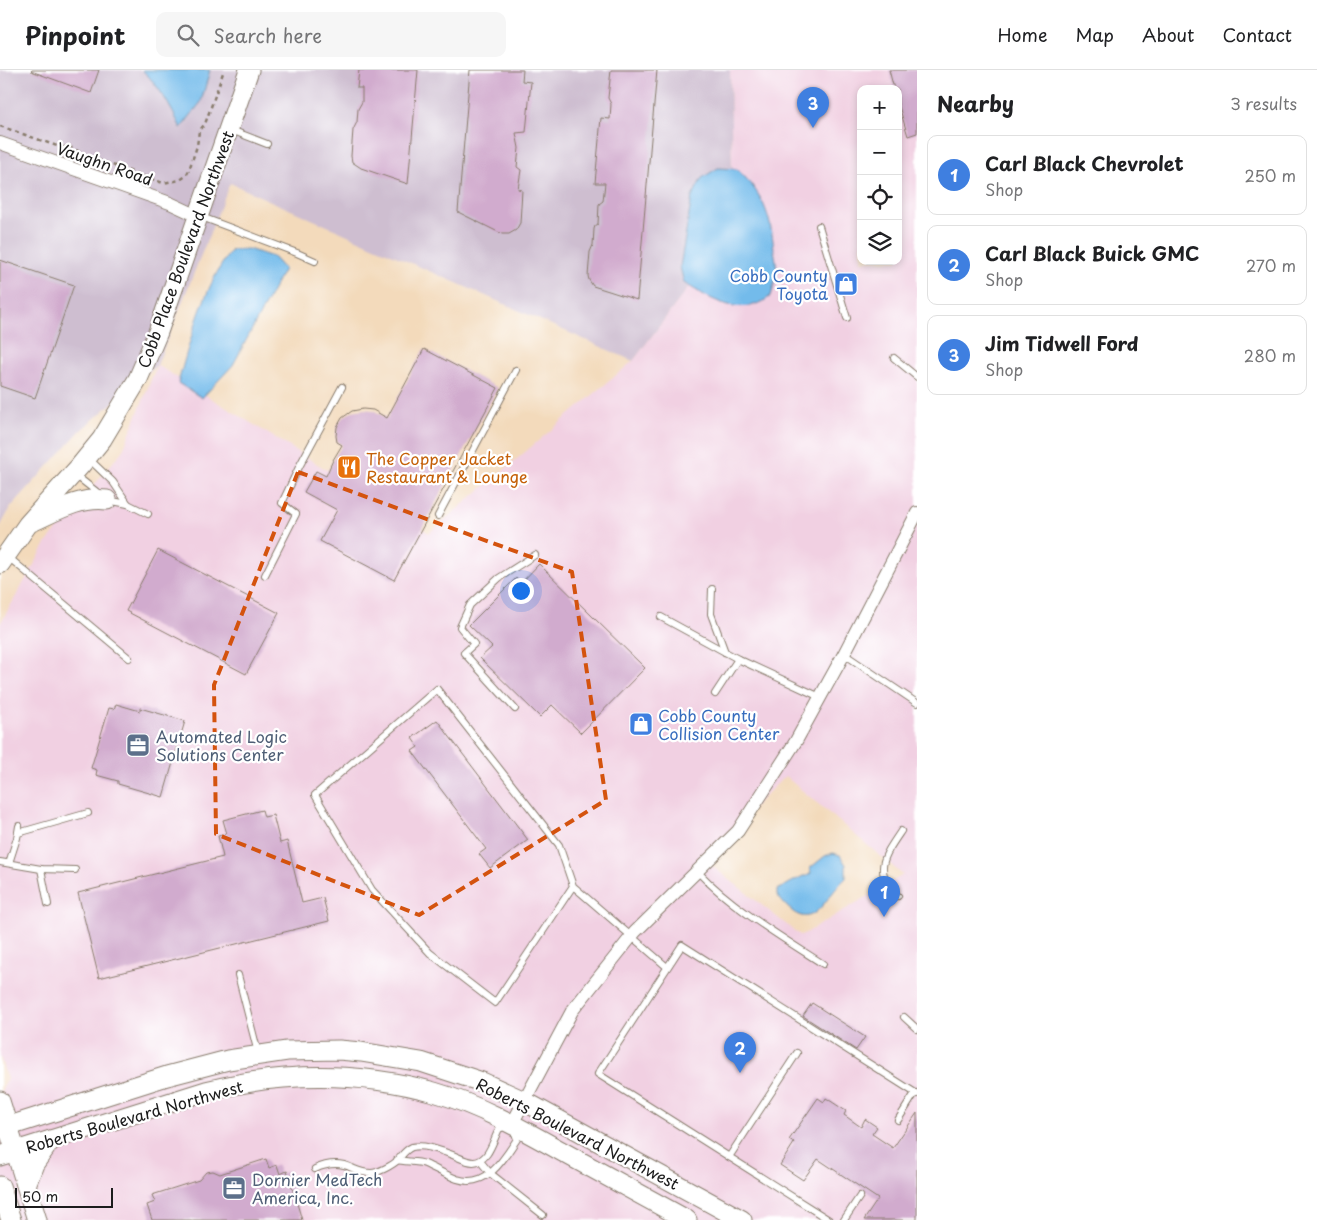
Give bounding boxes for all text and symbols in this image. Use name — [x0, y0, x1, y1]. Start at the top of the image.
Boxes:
search box — [156, 12, 506, 57]
text: Pinpoint — [25, 17, 126, 53]
icon: search — [174, 21, 202, 49]
text: Search here — [214, 21, 322, 49]
text: Home — [997, 21, 1047, 48]
text: Map — [1075, 21, 1114, 48]
text: About — [1142, 21, 1194, 48]
text: Contact — [1222, 21, 1292, 48]
map controls — [857, 85, 902, 265]
button: + — [857, 85, 902, 130]
pin: 3 — [797, 87, 829, 128]
text: Nearby — [937, 87, 1014, 119]
text: 3 results — [1230, 91, 1297, 115]
street label: Cobb Place Boulevard Northwest — [131, 127, 239, 371]
button: − — [857, 130, 902, 175]
street label: Vaughn Road — [54, 135, 156, 191]
text: Carl Black Chevrolet — [985, 149, 1184, 177]
text: 1 — [950, 163, 958, 187]
text: 250 m — [1245, 163, 1296, 187]
button: locate — [857, 175, 902, 220]
text: Shop — [985, 177, 1023, 201]
button: layers — [857, 220, 902, 265]
text: Carl Black Buick GMC — [985, 239, 1199, 267]
text: 2 — [948, 253, 960, 277]
text: 270 m — [1246, 253, 1296, 277]
place label: Cobb County Toyota — [730, 263, 828, 305]
text: Shop — [985, 267, 1023, 291]
shop icon: Cobb County Toyota — [833, 271, 859, 297]
text: Jim Tidwell Ford — [985, 329, 1138, 357]
text: 3 — [949, 343, 959, 367]
text: 280 m — [1244, 343, 1296, 367]
text: Shop — [985, 357, 1023, 381]
place label: The Copper Jacket Restaurant & Lounge — [366, 446, 528, 488]
restaurant icon: The Copper Jacket Restaurant & Lounge — [336, 454, 362, 480]
your location — [508, 578, 534, 604]
place label: Cobb County Collision Center — [658, 703, 780, 745]
shop icon: Cobb County Collision Center — [628, 711, 654, 737]
place label: Automated Logic Solutions Center — [156, 724, 287, 766]
office icon: Automated Logic Solutions Center — [125, 732, 151, 758]
pin: 1 — [868, 876, 900, 917]
pin: 2 — [724, 1032, 756, 1073]
street label: Roberts Boulevard Northwest — [472, 1071, 684, 1195]
street label: Roberts Boulevard Northwest — [23, 1073, 245, 1159]
place label: Dornier MedTech America, Inc. — [252, 1167, 382, 1209]
office icon: Dornier MedTech America, Inc. — [221, 1175, 247, 1201]
scale bar — [15, 1185, 112, 1208]
text: 50 m — [22, 1186, 58, 1207]

